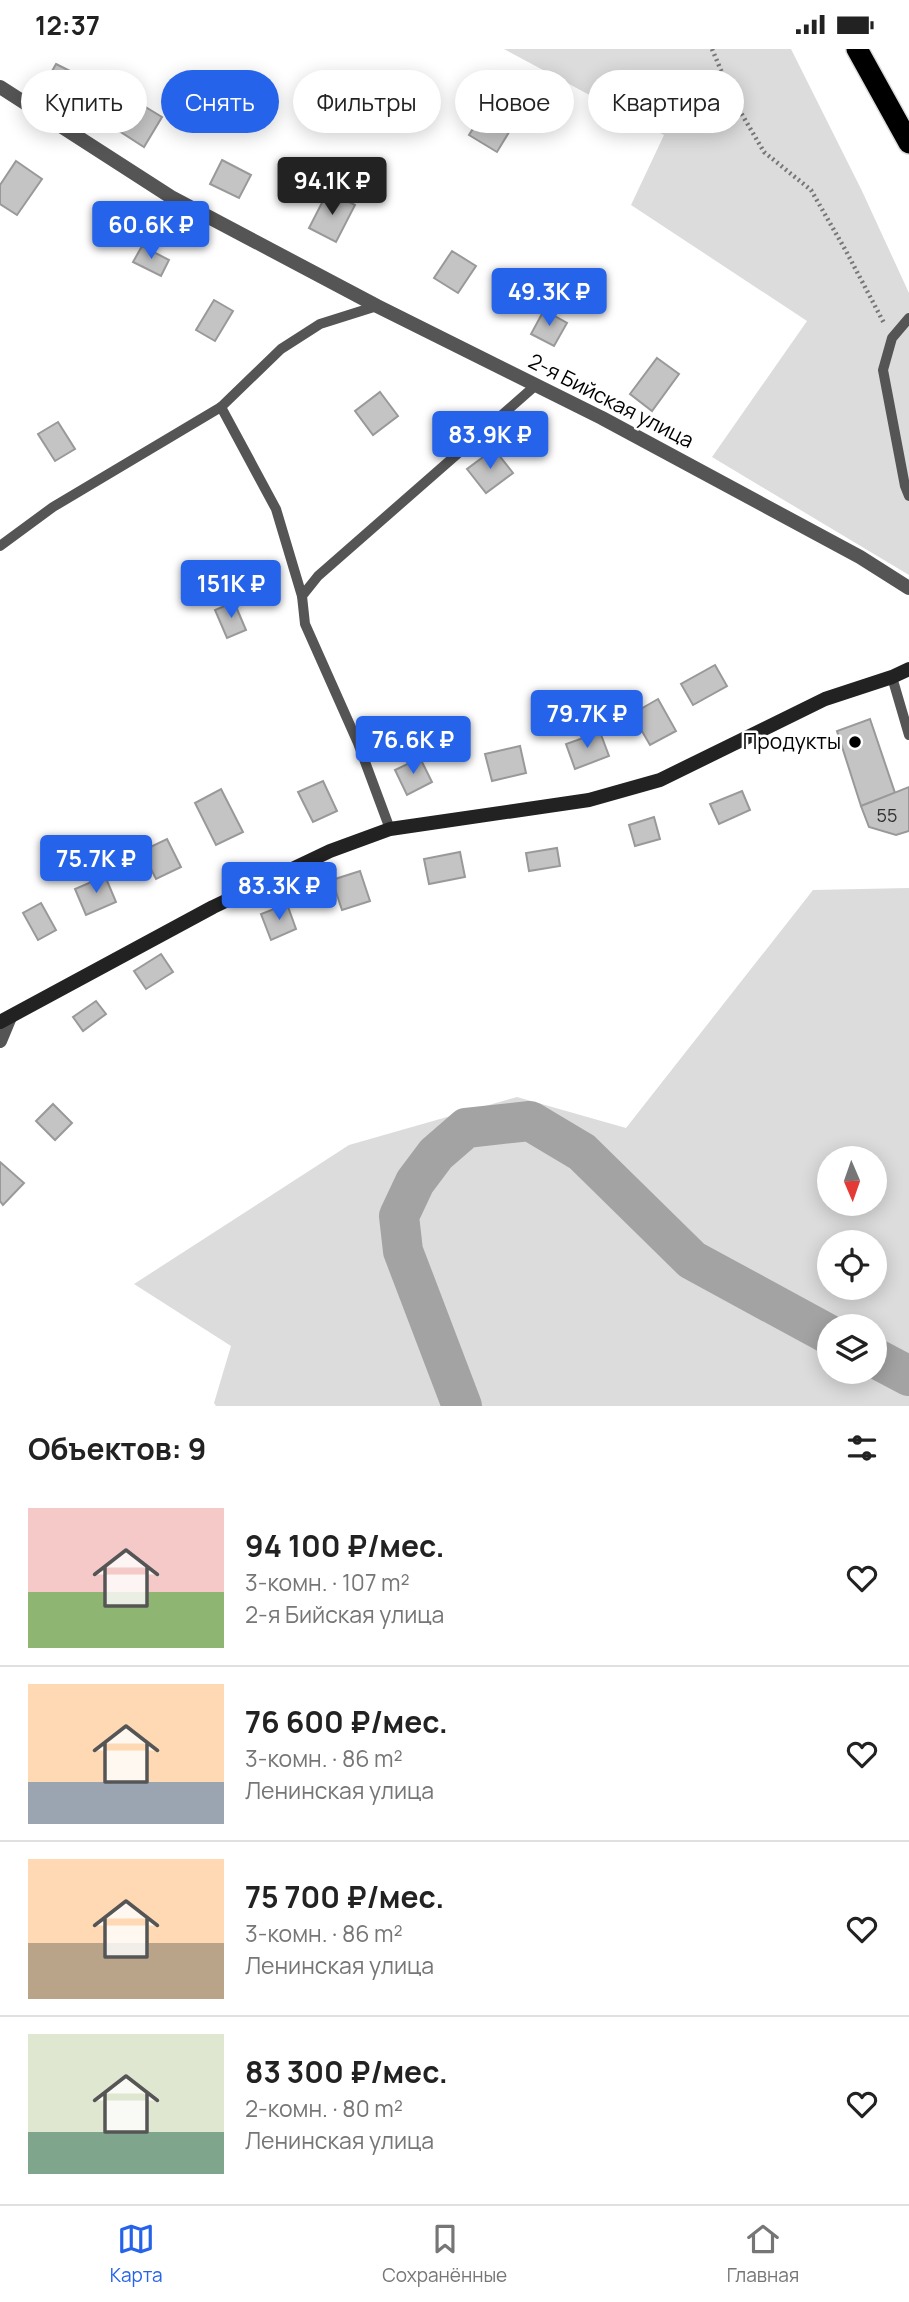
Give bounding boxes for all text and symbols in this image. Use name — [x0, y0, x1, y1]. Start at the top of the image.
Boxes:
text: 12:37 — [35, 7, 100, 43]
chip: Купить — [21, 70, 147, 133]
chip: Снять — [161, 70, 279, 133]
chip: Фильтры — [293, 70, 441, 133]
chip: Новое — [455, 70, 574, 133]
chip: Квартира — [588, 70, 744, 133]
pin: 94.1K ₽ — [267, 157, 397, 217]
text: 94.1K ₽ — [294, 164, 370, 196]
pin: 60.6K ₽ — [86, 201, 216, 261]
text: 60.6K ₽ — [108, 208, 194, 240]
pin: 49.3K ₽ — [484, 268, 614, 328]
text: 49.3K ₽ — [508, 275, 590, 307]
street label: 2-я Бийская улица — [524, 346, 699, 454]
pin: 83.9K ₽ — [425, 411, 555, 471]
text: 83.9K ₽ — [448, 418, 532, 450]
pin: 151K ₽ — [174, 561, 288, 620]
text: 151K ₽ — [197, 567, 265, 599]
pin: 79.7K ₽ — [522, 691, 652, 750]
text: 79.7K ₽ — [547, 697, 627, 729]
pin: 76.6K ₽ — [348, 717, 478, 776]
text: 76.6K ₽ — [372, 723, 454, 755]
place label: Продукты — [743, 727, 841, 755]
marker: Продукты — [847, 734, 863, 750]
house number: 55 — [877, 803, 897, 827]
pin: 75.7K ₽ — [31, 835, 161, 895]
text: 75.7K ₽ — [56, 842, 136, 874]
pin: 83.3K ₽ — [214, 863, 344, 922]
text: 83.3K ₽ — [238, 869, 320, 901]
north arrow — [817, 1146, 887, 1216]
map controls — [817, 1146, 887, 1384]
button: locate — [817, 1230, 887, 1300]
button: layers — [817, 1314, 887, 1384]
text: Объектов: 9 — [28, 1428, 206, 1469]
icon: filters — [843, 1429, 881, 1467]
text: 94 100 ₽/мес. — [245, 1525, 445, 1566]
icon: home — [84, 1536, 168, 1620]
icon: heart — [843, 1559, 881, 1597]
text: 3-комн. · 107 m² — [245, 1566, 410, 1598]
text: 2-я Бийская улица — [245, 1598, 444, 1630]
text: 76 600 ₽/мес. — [245, 1701, 448, 1742]
icon: home — [84, 1712, 168, 1796]
icon: heart — [843, 1735, 881, 1773]
text: 3-комн. · 86 m² — [245, 1742, 403, 1774]
text: Ленинская улица — [245, 1774, 434, 1806]
text: 75 700 ₽/мес. — [245, 1876, 444, 1917]
icon: home — [84, 1887, 168, 1971]
icon: heart — [843, 1910, 881, 1948]
text: 3-комн. · 86 m² — [245, 1917, 403, 1949]
text: Ленинская улица — [245, 1949, 434, 1981]
text: 83 300 ₽/мес. — [245, 2051, 448, 2092]
icon: home — [84, 2062, 168, 2146]
icon: heart — [843, 2085, 881, 2123]
text: 2-комн. · 80 m² — [245, 2092, 403, 2124]
text: Ленинская улица — [245, 2124, 434, 2156]
tab: Карта — [110, 2220, 163, 2288]
tab: Сохранённые — [382, 2220, 507, 2288]
tab: Главная — [727, 2220, 799, 2288]

